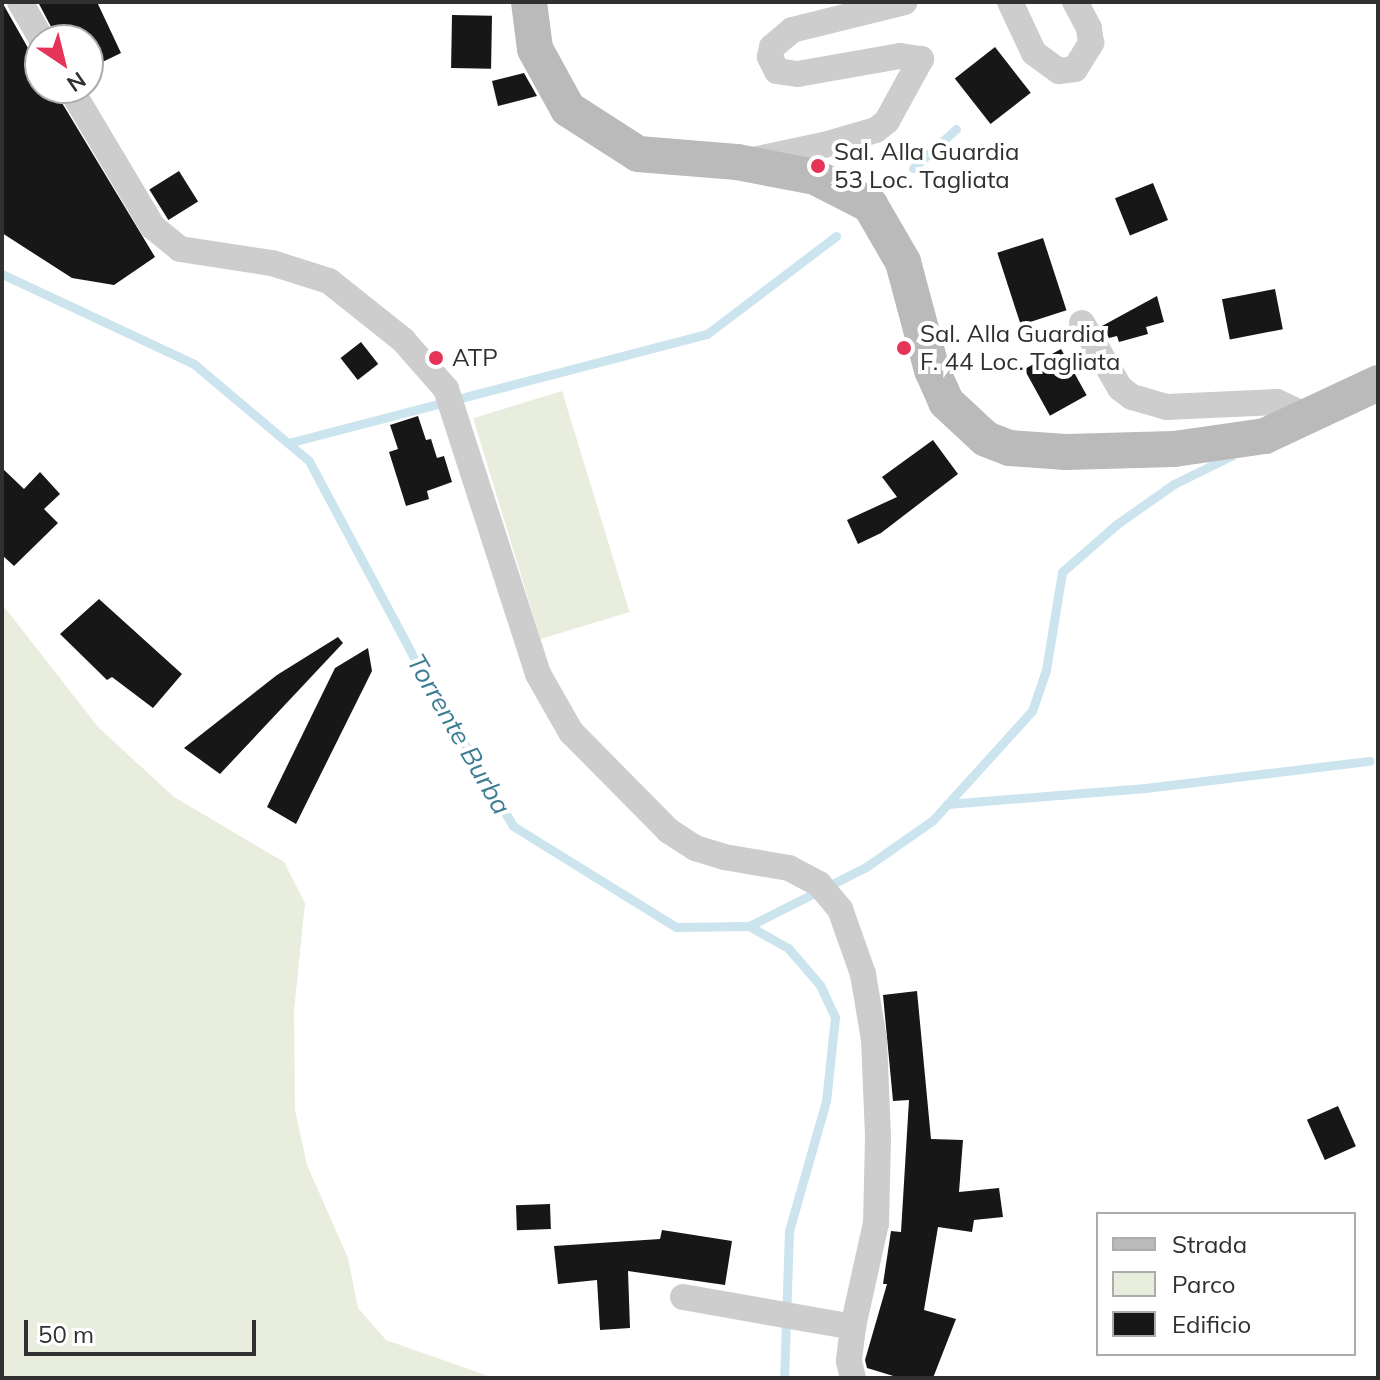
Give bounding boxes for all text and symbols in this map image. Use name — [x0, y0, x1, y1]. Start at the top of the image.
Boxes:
north arrow — [24, 24, 104, 104]
text: N — [62, 66, 91, 98]
place label: Sal. Alla Guardia 53 Loc. Tagliata — [834, 138, 1019, 194]
marker: Sal. Alla Guardia 53 Loc. Tagliata — [809, 157, 827, 175]
place label: Sal. Alla Guardia F. 44 Loc. Tagliata — [920, 320, 1120, 376]
marker: Sal. Alla Guardia F. 44 Loc. Tagliata — [895, 339, 913, 357]
place label: ATP — [452, 344, 498, 372]
marker: ATP — [427, 349, 445, 367]
water label: Torrente Burba — [401, 648, 517, 820]
legend — [1096, 1212, 1356, 1356]
text: Strada — [1172, 1229, 1247, 1259]
text: Parco — [1172, 1269, 1235, 1299]
scale bar — [28, 1304, 260, 1354]
text: Edificio — [1172, 1309, 1251, 1339]
text: 50 m — [38, 1319, 94, 1349]

